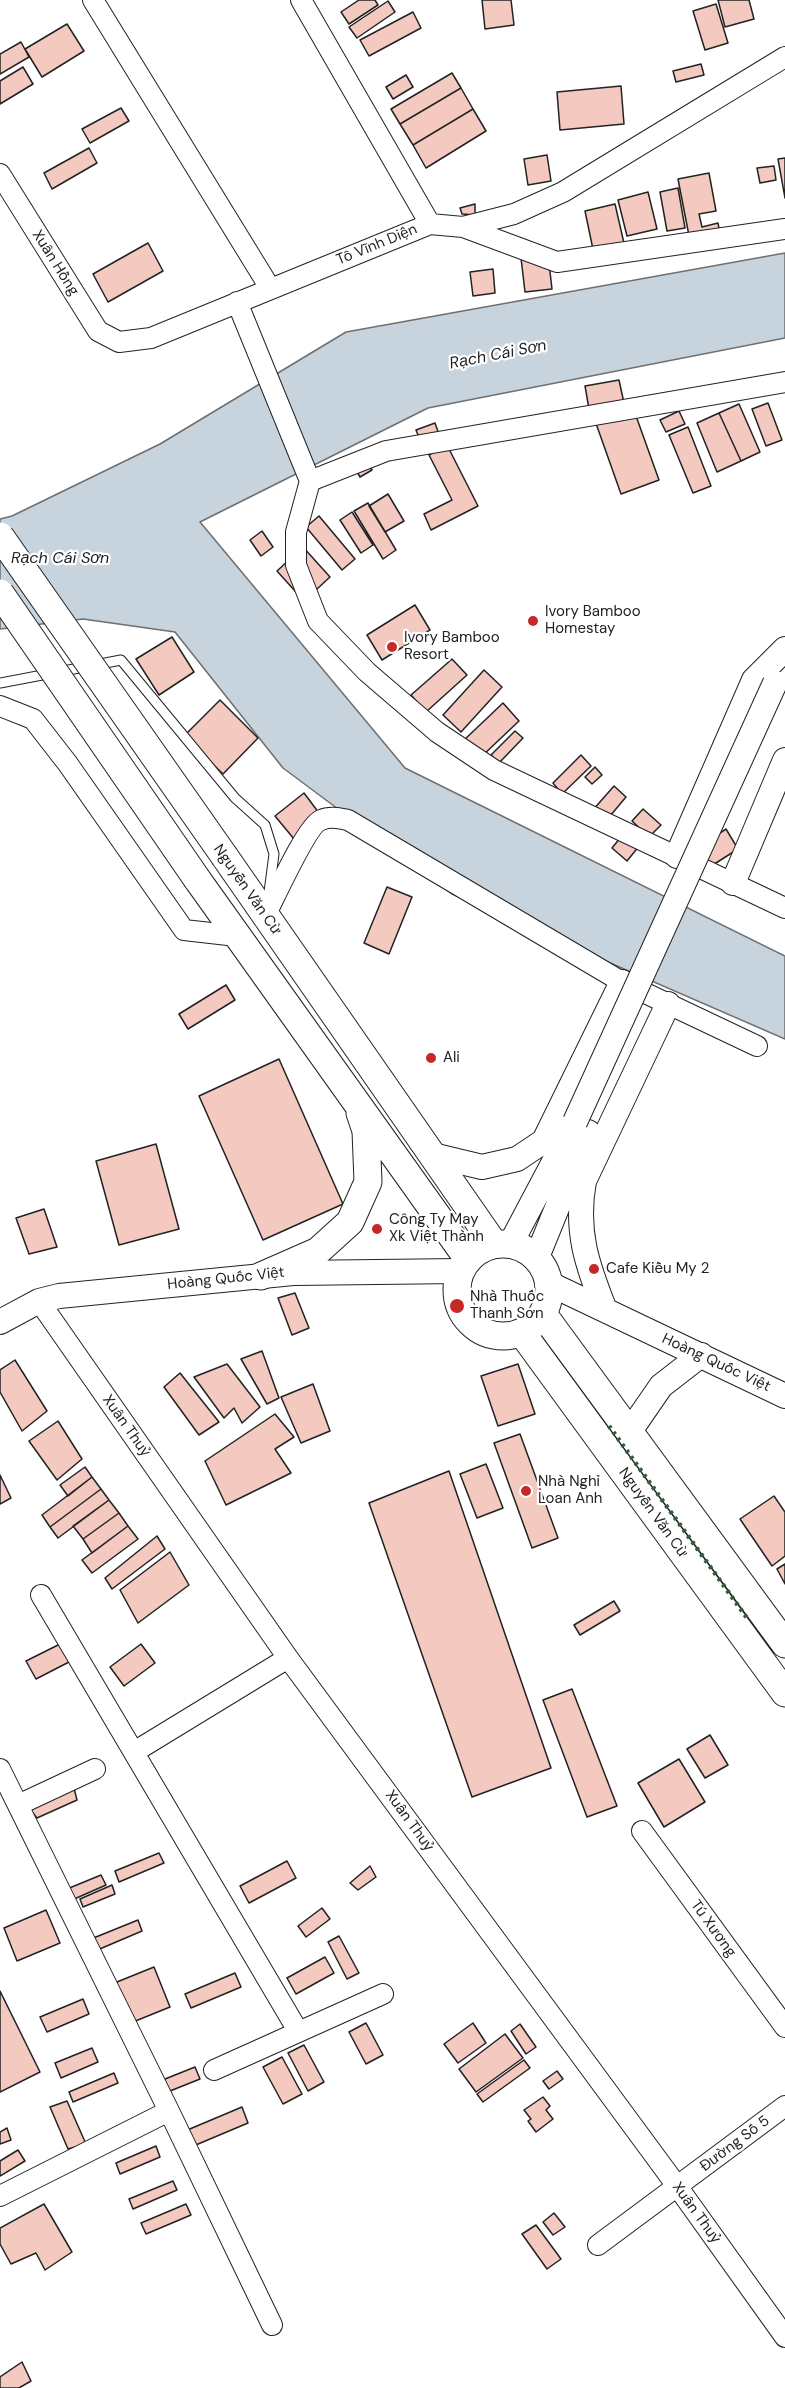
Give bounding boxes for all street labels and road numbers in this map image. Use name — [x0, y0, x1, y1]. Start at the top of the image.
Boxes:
street label: Tô Vĩnh Diện — [334, 221, 420, 269]
street label: Xuân Hồng — [28, 227, 82, 299]
street label: Nguyễn Văn Cừ — [209, 841, 285, 939]
street label: Hoàng Quốc Việt — [166, 1264, 286, 1294]
street label: Hoàng Quốc Việt — [659, 1330, 773, 1396]
street label: Xuân Thuỷ — [98, 1392, 154, 1460]
street label: Nguyễn Văn Cừ — [614, 1464, 692, 1562]
street label: Xuân Thuỷ — [381, 1787, 437, 1855]
street label: Tú Xương — [686, 1897, 740, 1961]
street label: Đường Số 5 — [697, 2112, 773, 2176]
street label: Xuân Thuỷ — [668, 2179, 724, 2247]

